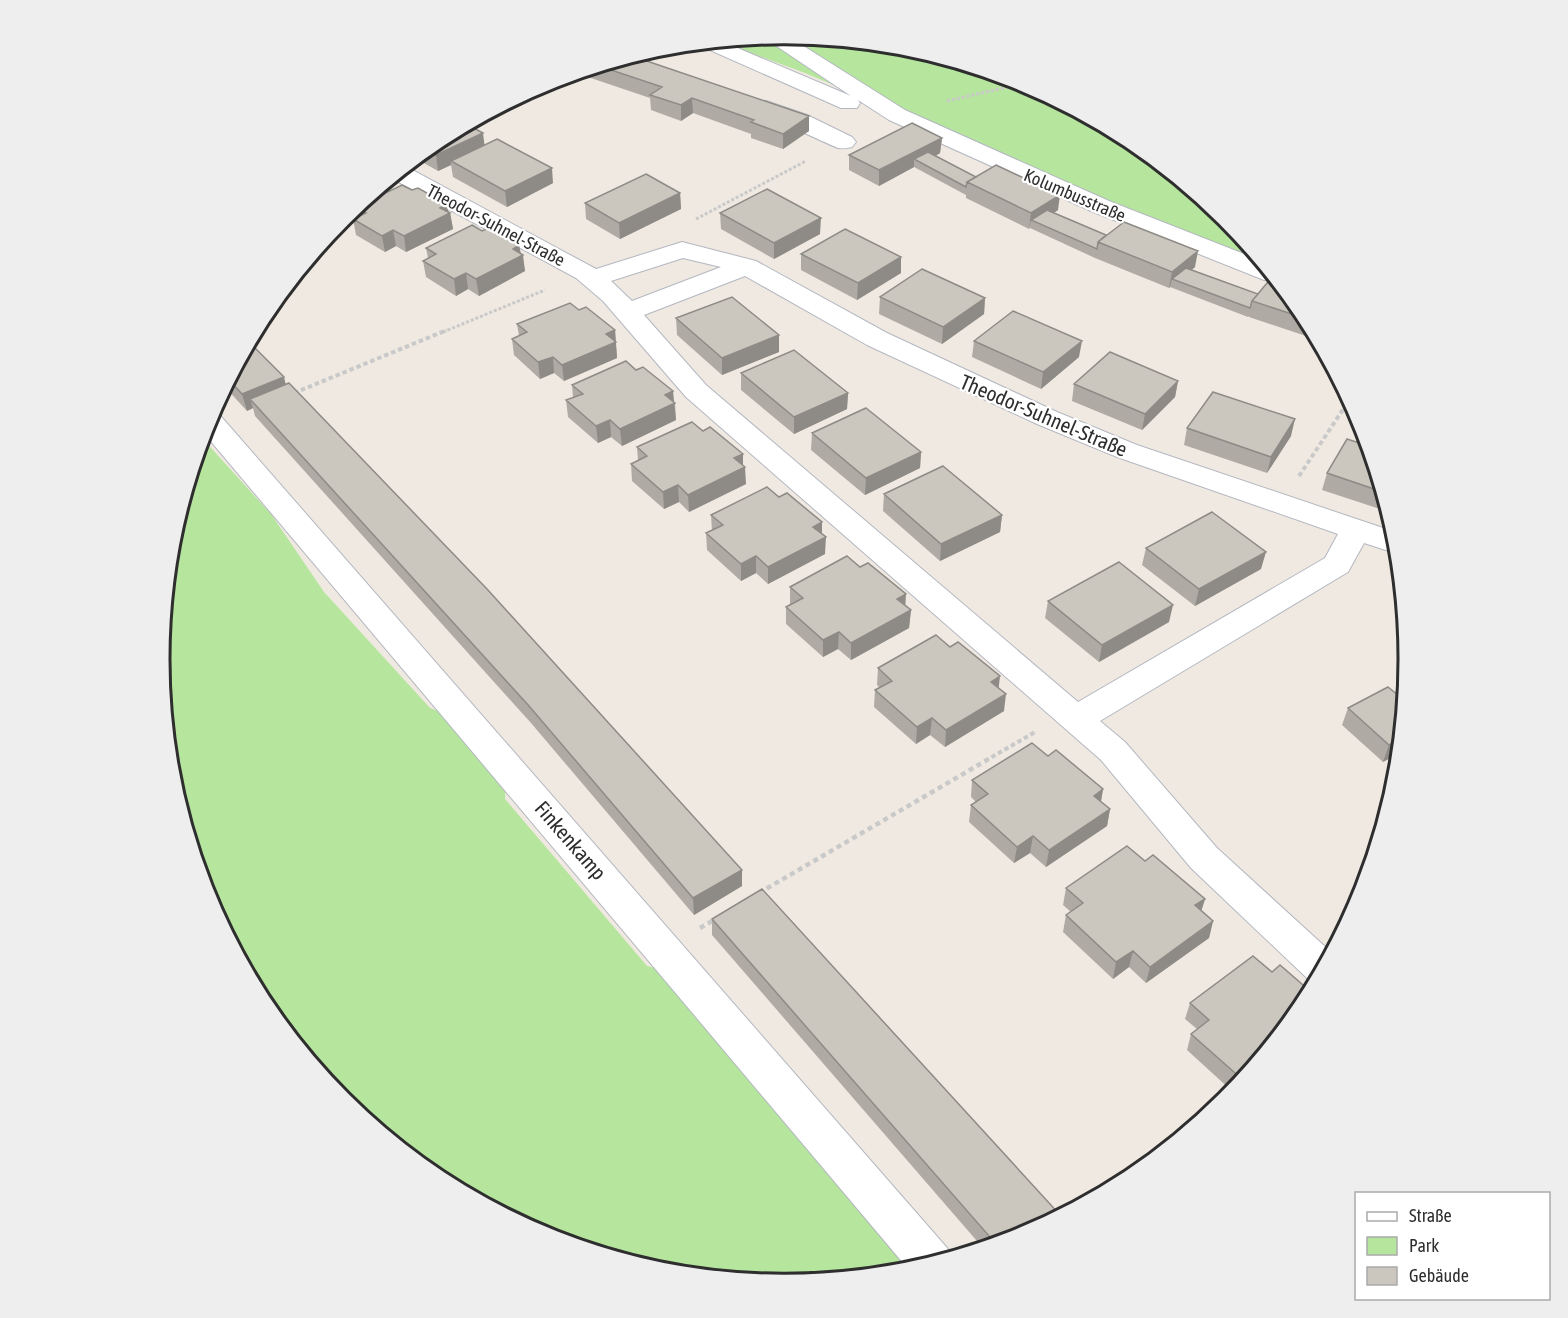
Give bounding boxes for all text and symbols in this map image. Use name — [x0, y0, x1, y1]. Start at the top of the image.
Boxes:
street label: Kolumbusstraße — [1021, 164, 1129, 226]
street label: Theodor-Suhnel-Straße — [423, 180, 569, 270]
street label: Theodor-Suhnel-Straße — [957, 369, 1131, 461]
street label: Finkenkamp — [530, 796, 612, 884]
legend — [1355, 1192, 1550, 1300]
text: Straße — [1409, 1205, 1452, 1226]
text: Park — [1409, 1235, 1439, 1256]
text: Gebäude — [1409, 1265, 1469, 1286]

